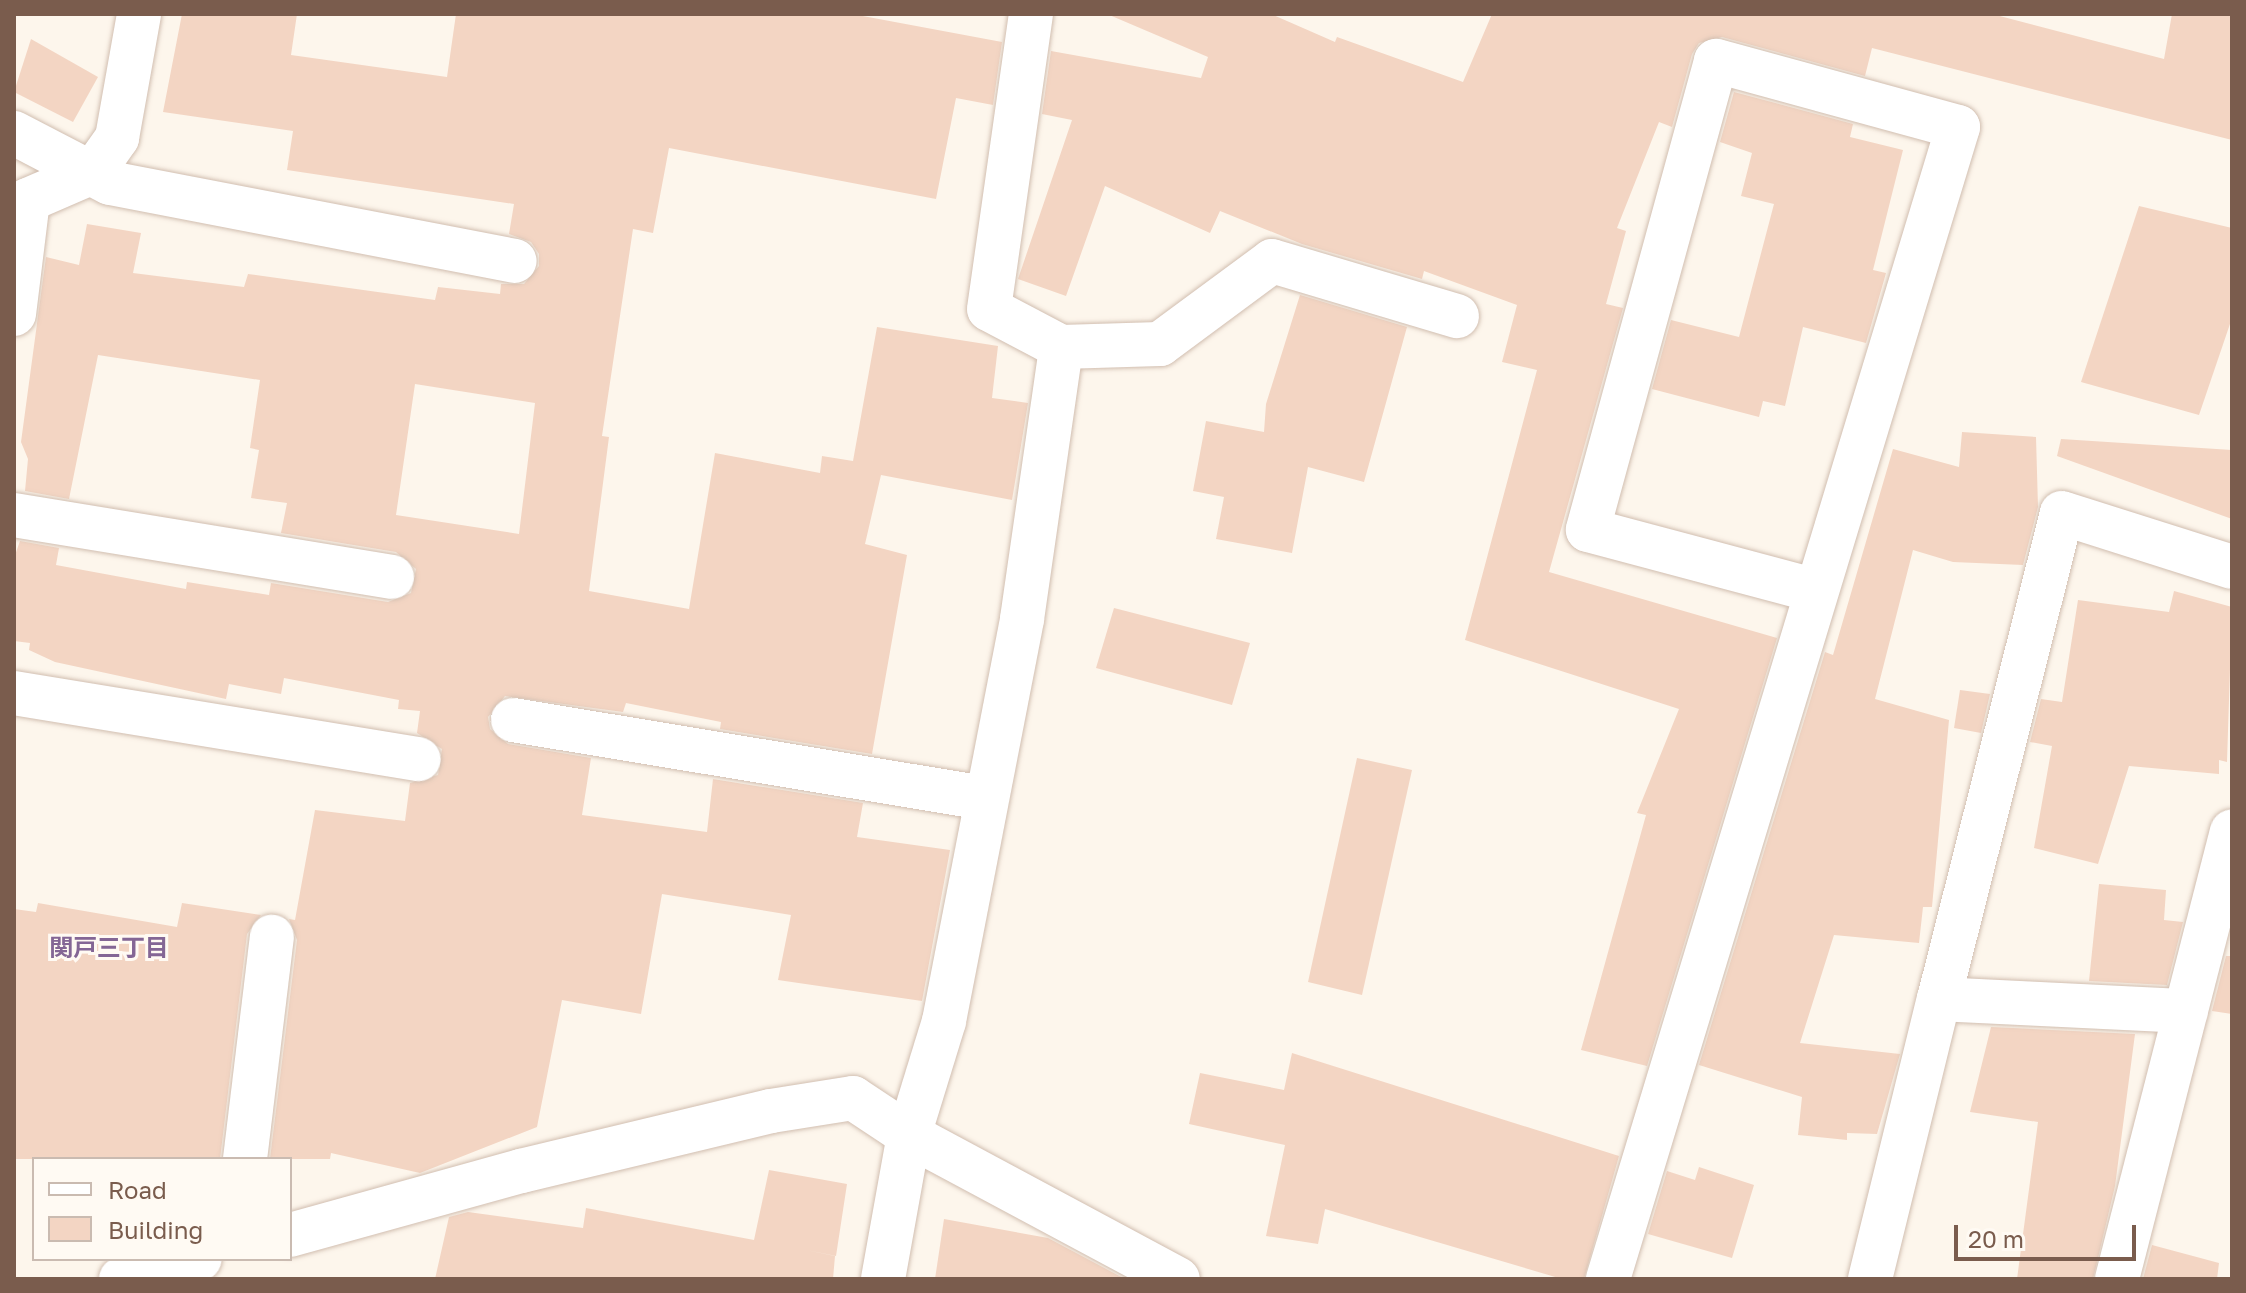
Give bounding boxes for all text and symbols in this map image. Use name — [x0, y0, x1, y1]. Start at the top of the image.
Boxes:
district label: 関戸三丁目 — [49, 933, 169, 961]
legend — [32, 1157, 292, 1261]
text: Road — [108, 1175, 167, 1204]
scale bar — [1958, 1209, 2140, 1259]
text: Building — [108, 1215, 203, 1244]
text: 20 m — [1968, 1224, 2024, 1253]

